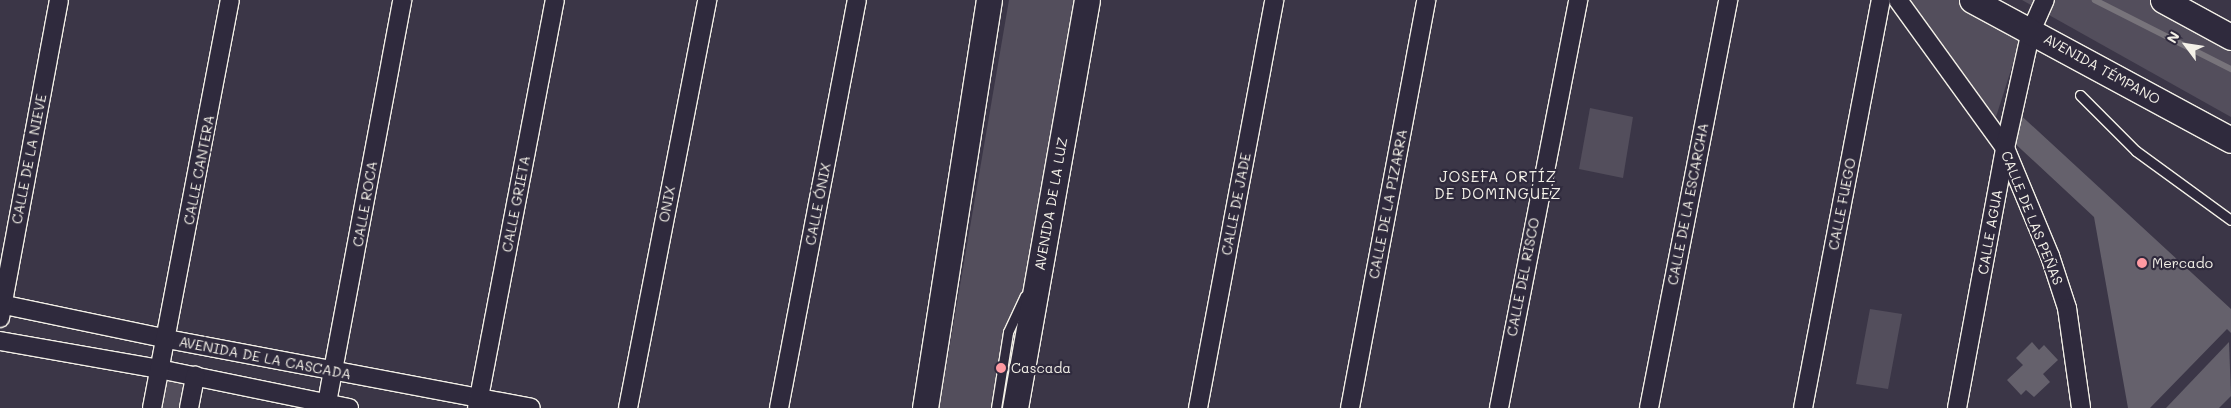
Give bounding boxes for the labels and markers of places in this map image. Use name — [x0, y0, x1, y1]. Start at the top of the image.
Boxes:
place label: Mercado — [2152, 255, 2213, 271]
marker: Mercado — [2136, 257, 2148, 269]
place label: Cascada — [1011, 360, 1071, 376]
marker: Cascada — [995, 362, 1007, 374]

